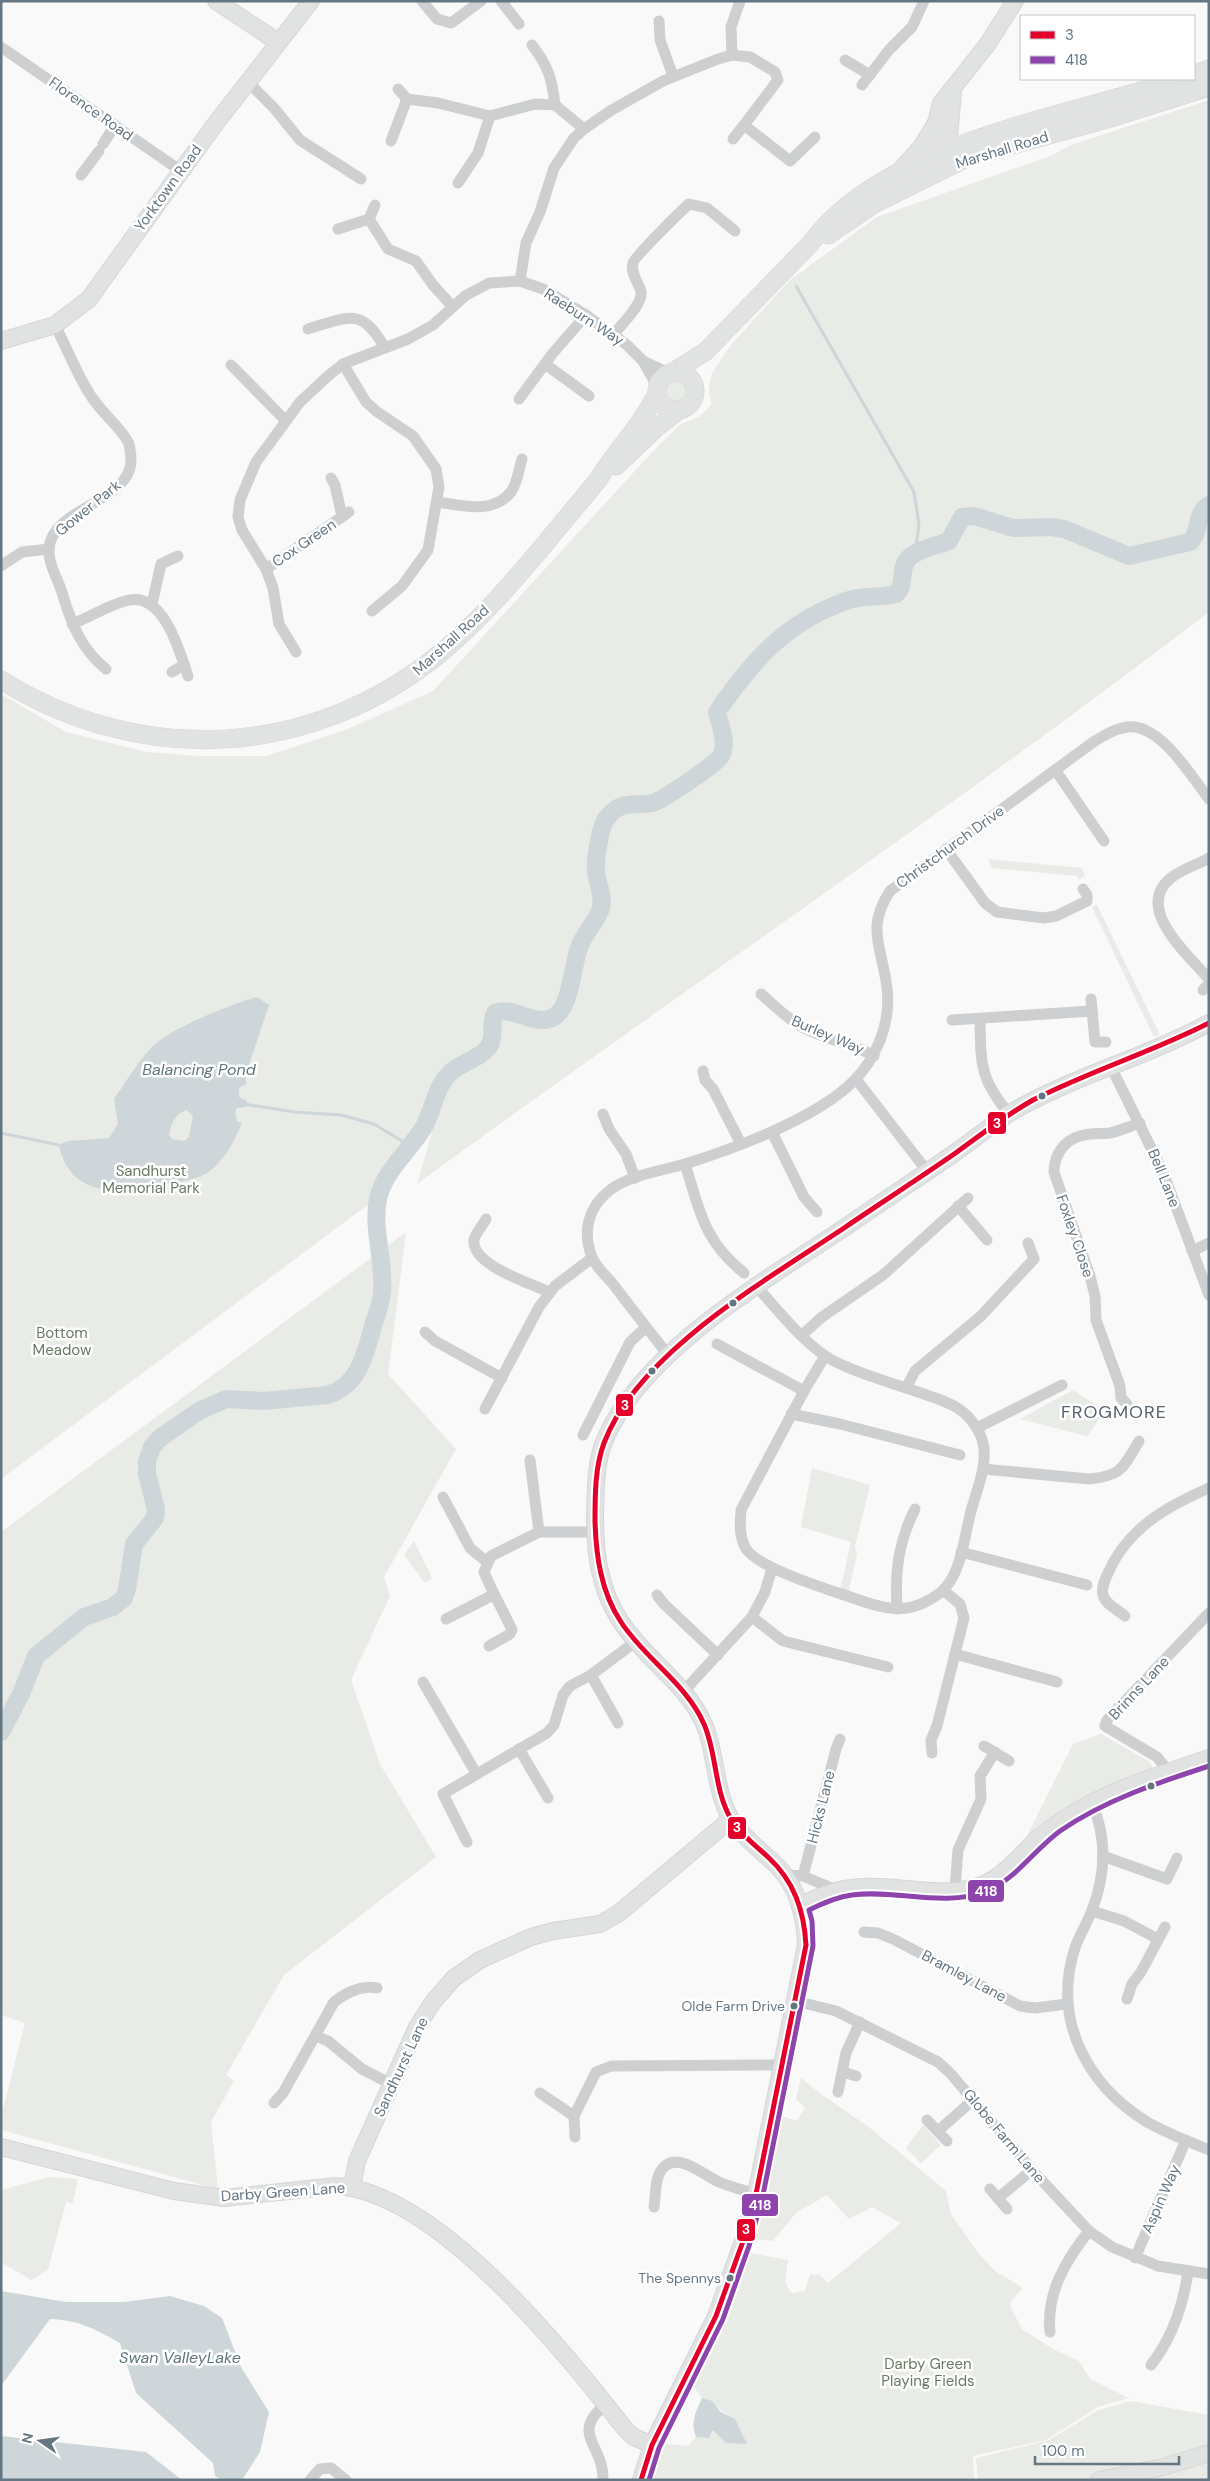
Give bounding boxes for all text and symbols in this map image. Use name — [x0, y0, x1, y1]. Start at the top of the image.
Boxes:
legend — [1020, 15, 1195, 80]
text: 3 — [1065, 25, 1074, 45]
text: 418 — [1065, 50, 1088, 70]
street label: Florence Road — [45, 73, 137, 145]
street label: Marshall Road — [953, 126, 1051, 174]
street label: Yorktown Road — [130, 141, 206, 235]
street label: Raeburn Way — [540, 284, 628, 351]
street label: Gower Park — [51, 475, 125, 541]
street label: Cox Green — [268, 514, 340, 572]
street label: Marshall Road — [409, 600, 493, 680]
street label: Christchurch Drive — [892, 801, 1008, 893]
street label: Burley Way — [789, 1011, 868, 1060]
water label: Balancing Pond — [142, 1059, 257, 1080]
unlabelled marker — [1037, 1091, 1047, 1101]
line badge: 3 — [987, 1111, 1007, 1135]
text: 3 — [993, 1114, 1001, 1132]
street label: Bell Lane — [1143, 1146, 1185, 1210]
park label: Sandhurst Memorial Park — [102, 1161, 200, 1198]
street label: Foxley Close — [1051, 1192, 1099, 1280]
unlabelled marker — [728, 1298, 738, 1308]
park label: Bottom Meadow — [33, 1323, 92, 1360]
unlabelled marker — [647, 1366, 657, 1376]
line badge: 3 — [615, 1393, 634, 1417]
text: 3 — [621, 1396, 629, 1414]
district label: FROGMORE — [1061, 1400, 1167, 1424]
street label: Brinns Lane — [1104, 1652, 1174, 1724]
street label: Hicks Lane — [802, 1769, 840, 1845]
unlabelled marker — [1146, 1781, 1156, 1791]
line badge: 3 — [727, 1816, 747, 1840]
text: 3 — [733, 1818, 741, 1836]
line badge: 418 — [967, 1879, 1005, 1903]
text: 418 — [974, 1882, 998, 1900]
street label: Bramley Lane — [918, 1945, 1010, 2007]
place label: Olde Farm Drive — [681, 1997, 785, 2015]
marker: Olde Farm Drive — [789, 2001, 799, 2011]
street label: Sandhurst Lane — [369, 2014, 433, 2120]
street label: Globe Farm Lane — [959, 2085, 1049, 2187]
street label: Aspin Way — [1137, 2161, 1185, 2236]
street label: Darby Green Lane — [220, 2178, 346, 2206]
line badge: 418 — [741, 2193, 779, 2217]
text: 418 — [748, 2196, 772, 2214]
line badge: 3 — [736, 2218, 756, 2242]
text: 3 — [742, 2220, 750, 2238]
place label: The Spennys — [638, 2269, 721, 2287]
marker: The Spennys — [725, 2273, 735, 2283]
water label: Swan ValleyLake — [119, 2347, 241, 2368]
park label: Darby Green Playing Fields — [881, 2354, 975, 2391]
north arrow — [15, 2416, 65, 2466]
text: N — [17, 2431, 37, 2445]
scale bar — [1035, 2434, 1179, 2466]
text: 100 m — [1042, 2441, 1085, 2461]

